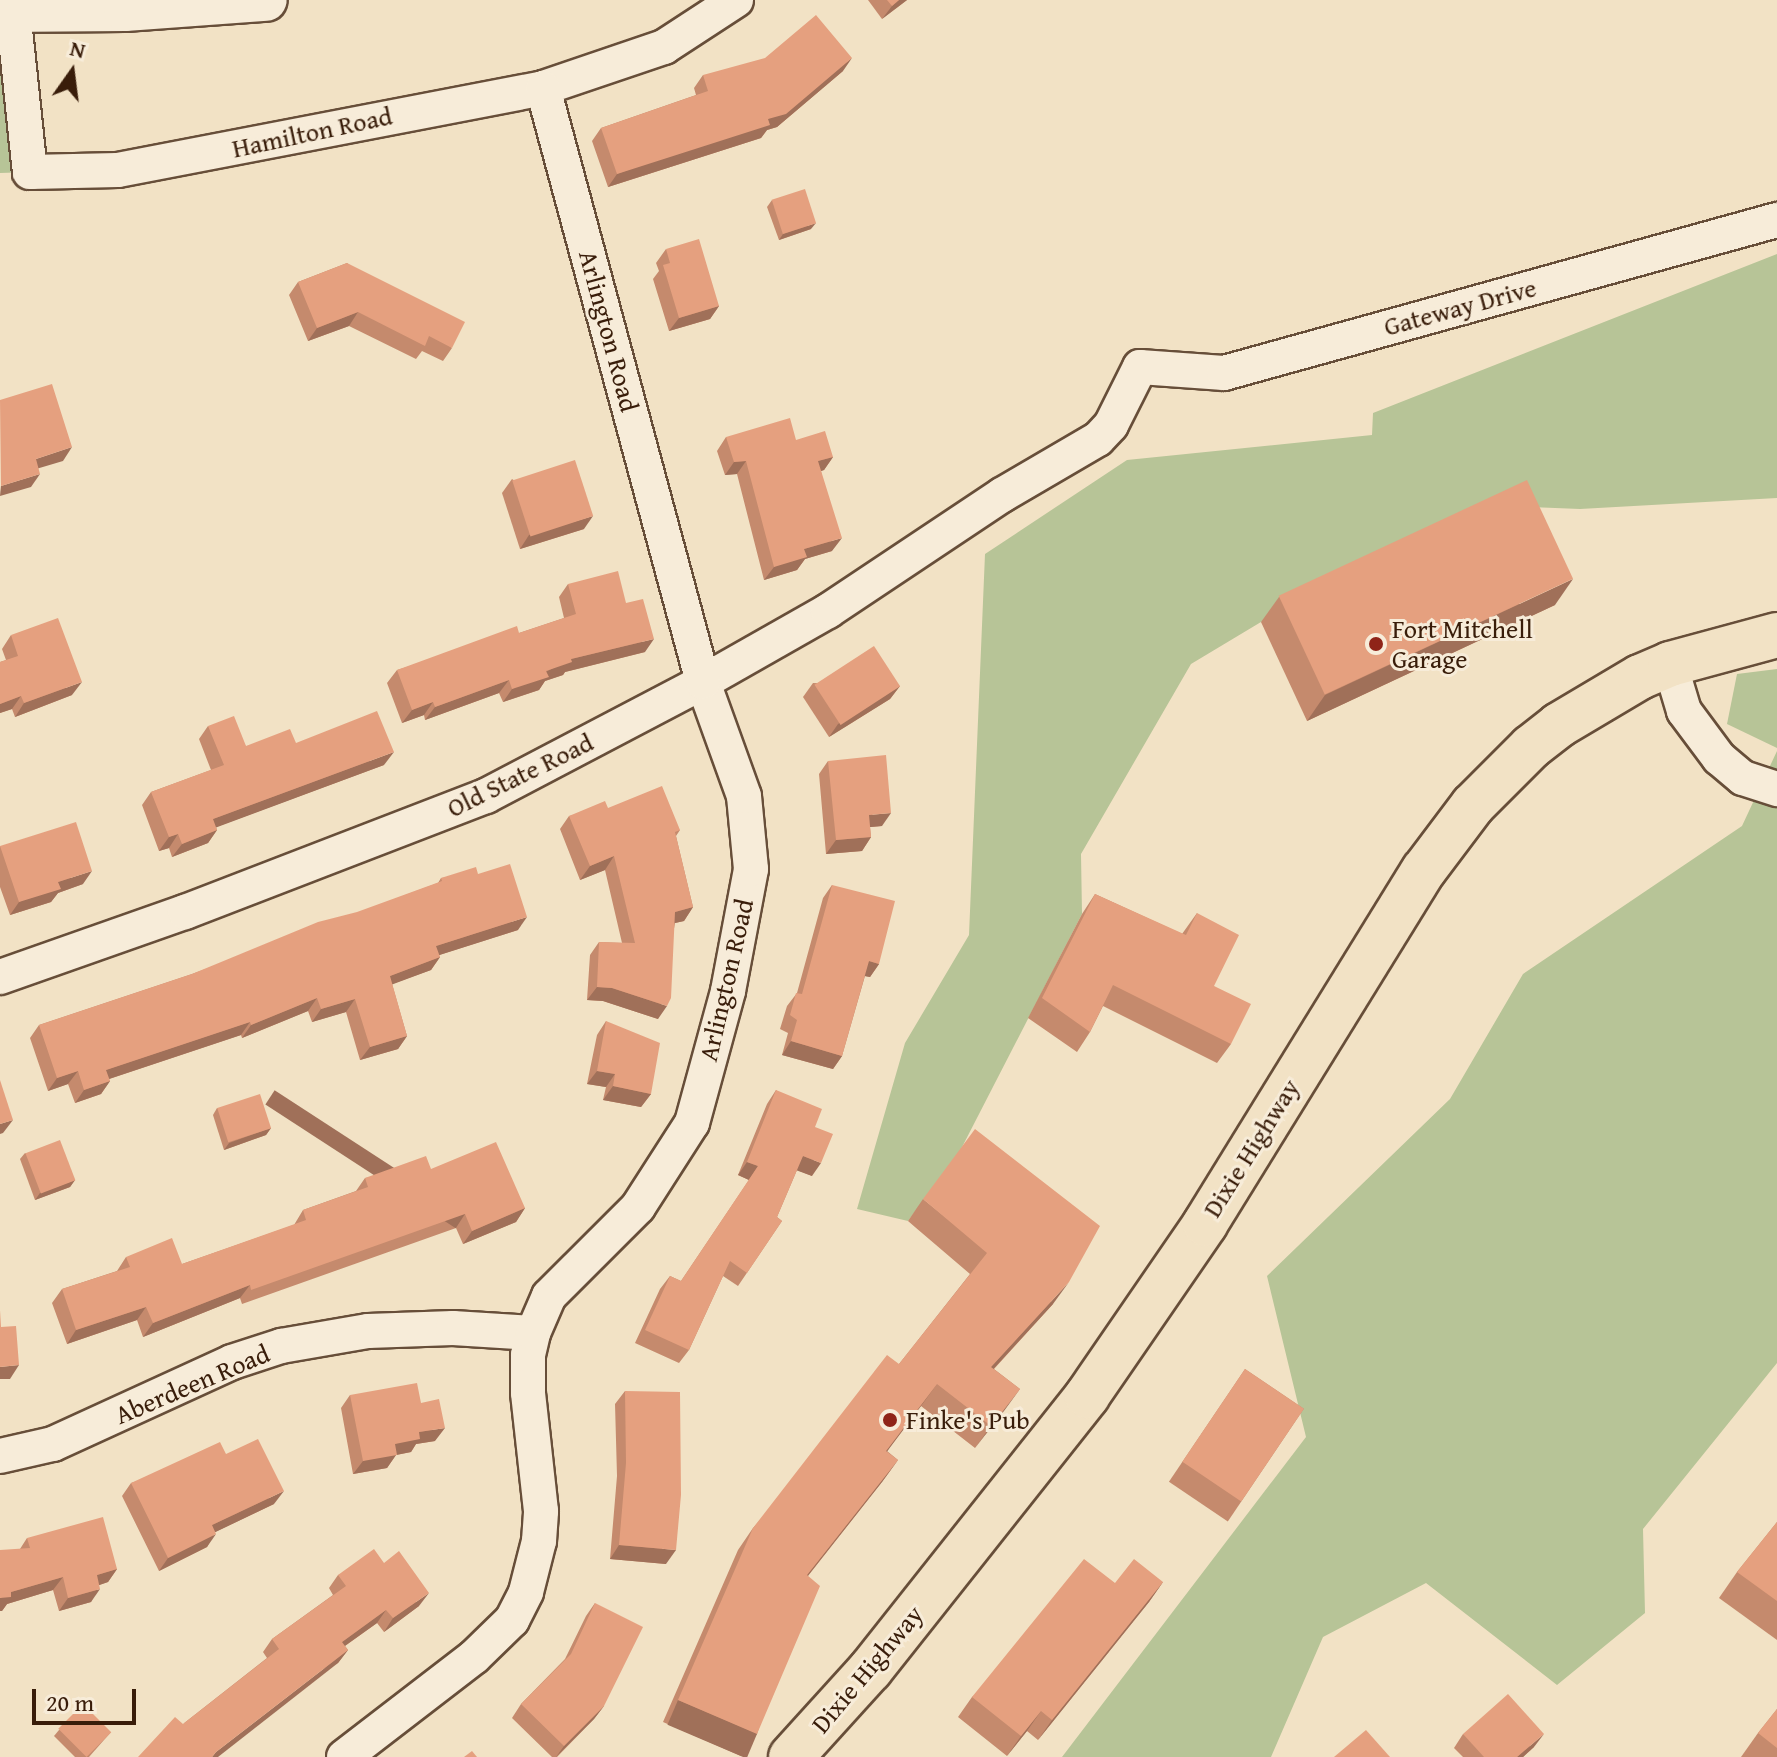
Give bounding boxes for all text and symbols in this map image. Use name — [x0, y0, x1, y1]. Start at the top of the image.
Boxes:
text: N — [67, 31, 89, 66]
north arrow — [32, 32, 112, 112]
street label: Hamilton Road — [229, 100, 395, 164]
street label: Arlington Road — [572, 247, 646, 415]
street label: Gateway Drive — [1380, 272, 1540, 342]
place label: Fort Mitchell Garage — [1392, 613, 1533, 674]
marker: Fort Mitchell Garage — [1367, 635, 1385, 653]
street label: Old State Road — [442, 726, 598, 824]
street label: Arlington Road — [692, 896, 760, 1064]
street label: Dixie Highway — [1196, 1073, 1306, 1223]
street label: Aberdeen Road — [110, 1337, 274, 1431]
place label: Finke's Pub — [906, 1404, 1030, 1436]
marker: Finke's Pub — [881, 1411, 899, 1429]
street label: Dixie Highway — [805, 1599, 929, 1739]
scale bar — [36, 1673, 140, 1723]
text: 20 m — [46, 1685, 94, 1720]

